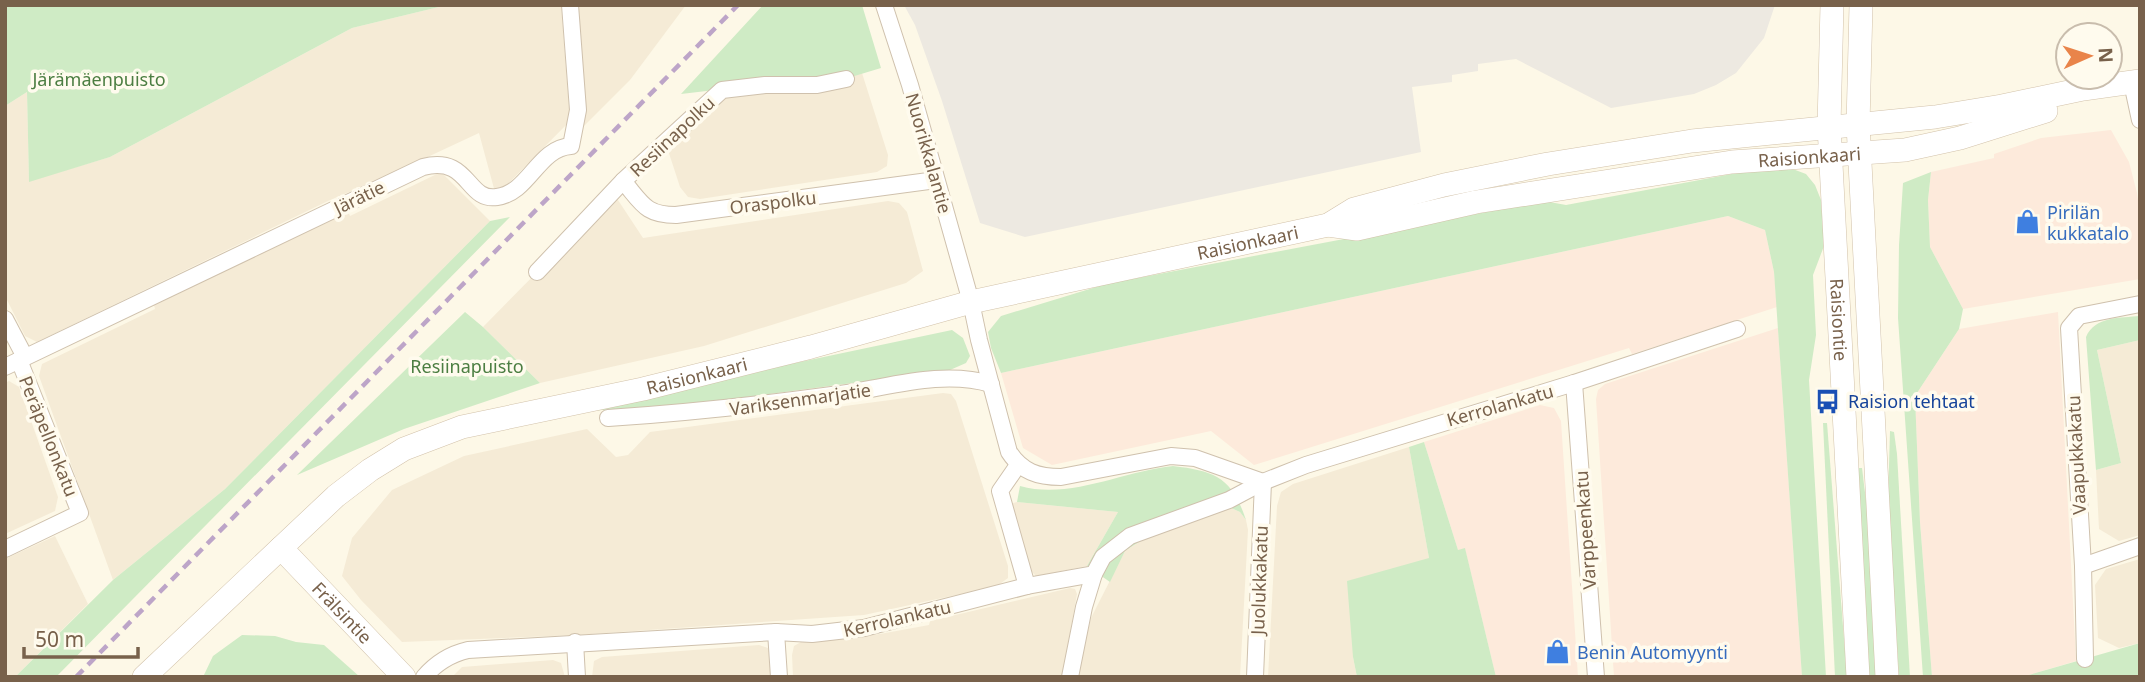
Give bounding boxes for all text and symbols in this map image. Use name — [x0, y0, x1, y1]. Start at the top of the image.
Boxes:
north arrow — [2054, 21, 2124, 91]
text: N — [2093, 47, 2119, 64]
park label: Järämäenpuisto — [30, 67, 166, 91]
street label: Resiinapolku — [624, 90, 720, 182]
street label: Nuorikkalantie — [900, 90, 958, 216]
street label: Raisionkaari — [1757, 141, 1862, 172]
street label: Järätie — [328, 174, 388, 220]
street label: Oraspolku — [728, 185, 818, 219]
place label: Pirilän kukkatalo — [2047, 200, 2129, 245]
shop icon: Pirilän kukkatalo — [2013, 208, 2041, 236]
street label: Raisionkaari — [1195, 220, 1301, 265]
street label: Raisiontie — [1825, 278, 1853, 362]
street label: Raisionkaari — [644, 351, 750, 400]
park label: Resiinapuisto — [410, 354, 524, 378]
street label: Peräpellonkatu — [14, 372, 84, 500]
street label: Variksenmarjatie — [728, 377, 872, 421]
street label: Kerrolankatu — [1444, 378, 1556, 432]
bus stop icon: Raision tehtaat — [1814, 387, 1842, 415]
place label: Raision tehtaat — [1848, 389, 1975, 413]
street label: Vaapukkakatu — [2061, 395, 2091, 515]
street label: Varppeenkatu — [1569, 470, 1601, 590]
street label: Juolukkakatu — [1245, 525, 1273, 637]
street label: Frälsintie — [307, 576, 378, 649]
street label: Kerrolankatu — [841, 594, 953, 642]
scale bar — [24, 616, 138, 660]
text: 50 m — [35, 625, 84, 653]
shop icon: Benin Automyynti — [1543, 638, 1571, 666]
place label: Benin Automyynti — [1577, 640, 1728, 664]

